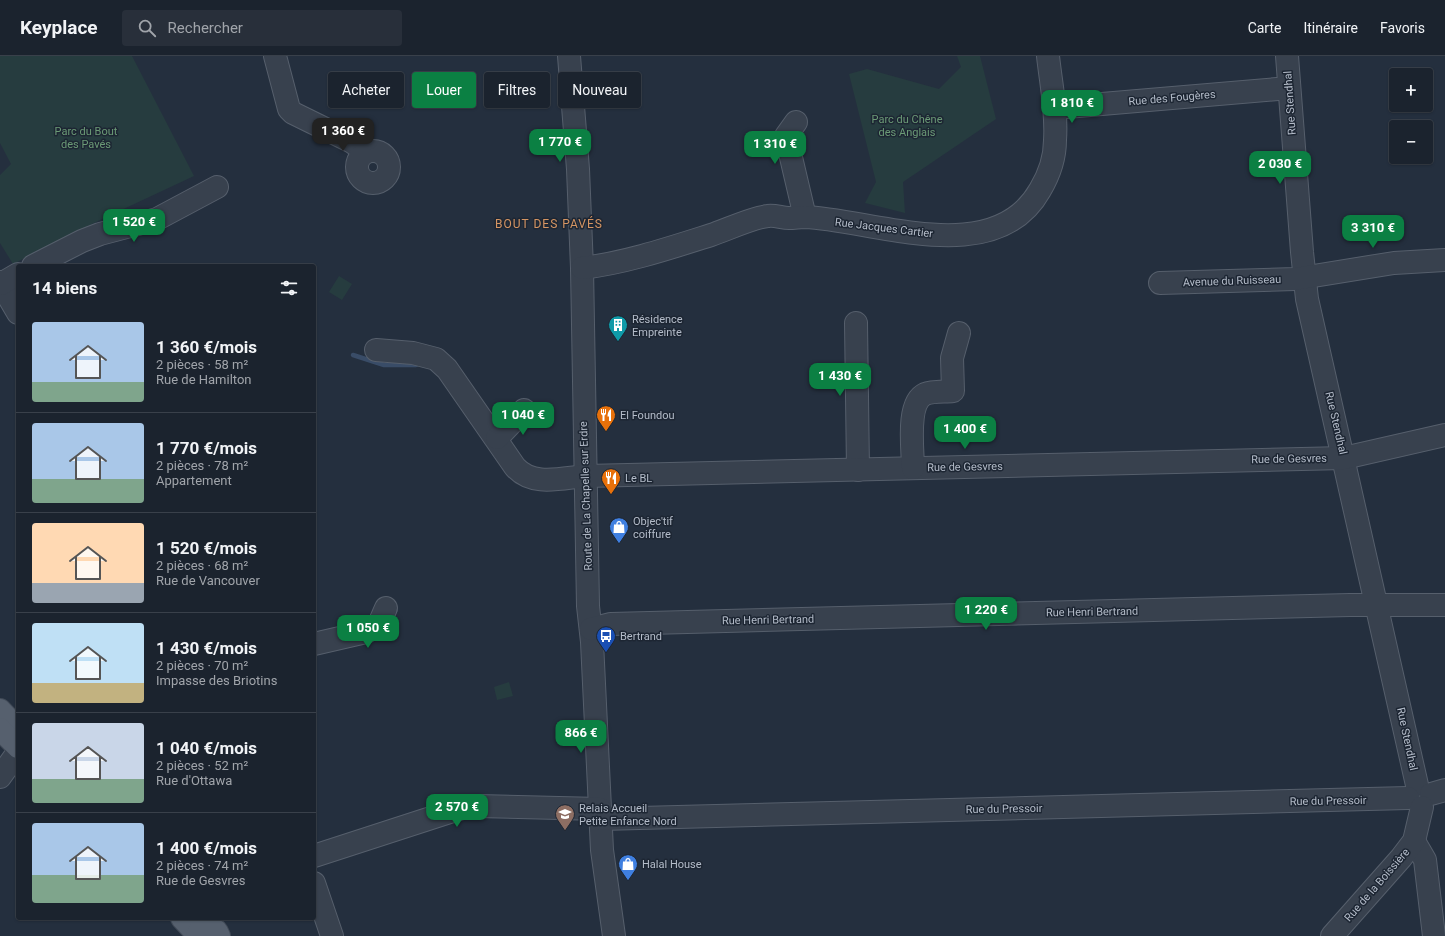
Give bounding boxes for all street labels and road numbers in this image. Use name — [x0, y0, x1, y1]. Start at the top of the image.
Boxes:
street label: Rue Stendhal — [1281, 70, 1299, 136]
street label: Rue des Fougères — [1128, 88, 1216, 108]
street label: Rue Jacques Cartier — [834, 216, 934, 241]
street label: Avenue du Ruisseau — [1183, 273, 1281, 289]
street label: Rue Stendhal — [1322, 390, 1350, 456]
street label: Route de La Chapelle sur Erdre — [577, 421, 595, 571]
street label: Rue de Gesvres — [1251, 452, 1327, 466]
street label: Rue de Gesvres — [927, 460, 1003, 474]
street label: Rue Henri Bertrand — [1046, 605, 1138, 619]
street label: Rue Henri Bertrand — [722, 613, 814, 627]
street label: Rue Stendhal — [1394, 706, 1420, 772]
street label: Rue du Pressoir — [1289, 794, 1367, 808]
street label: Rue du Pressoir — [965, 802, 1043, 816]
street label: Rue de la Boissière — [1342, 846, 1412, 924]

